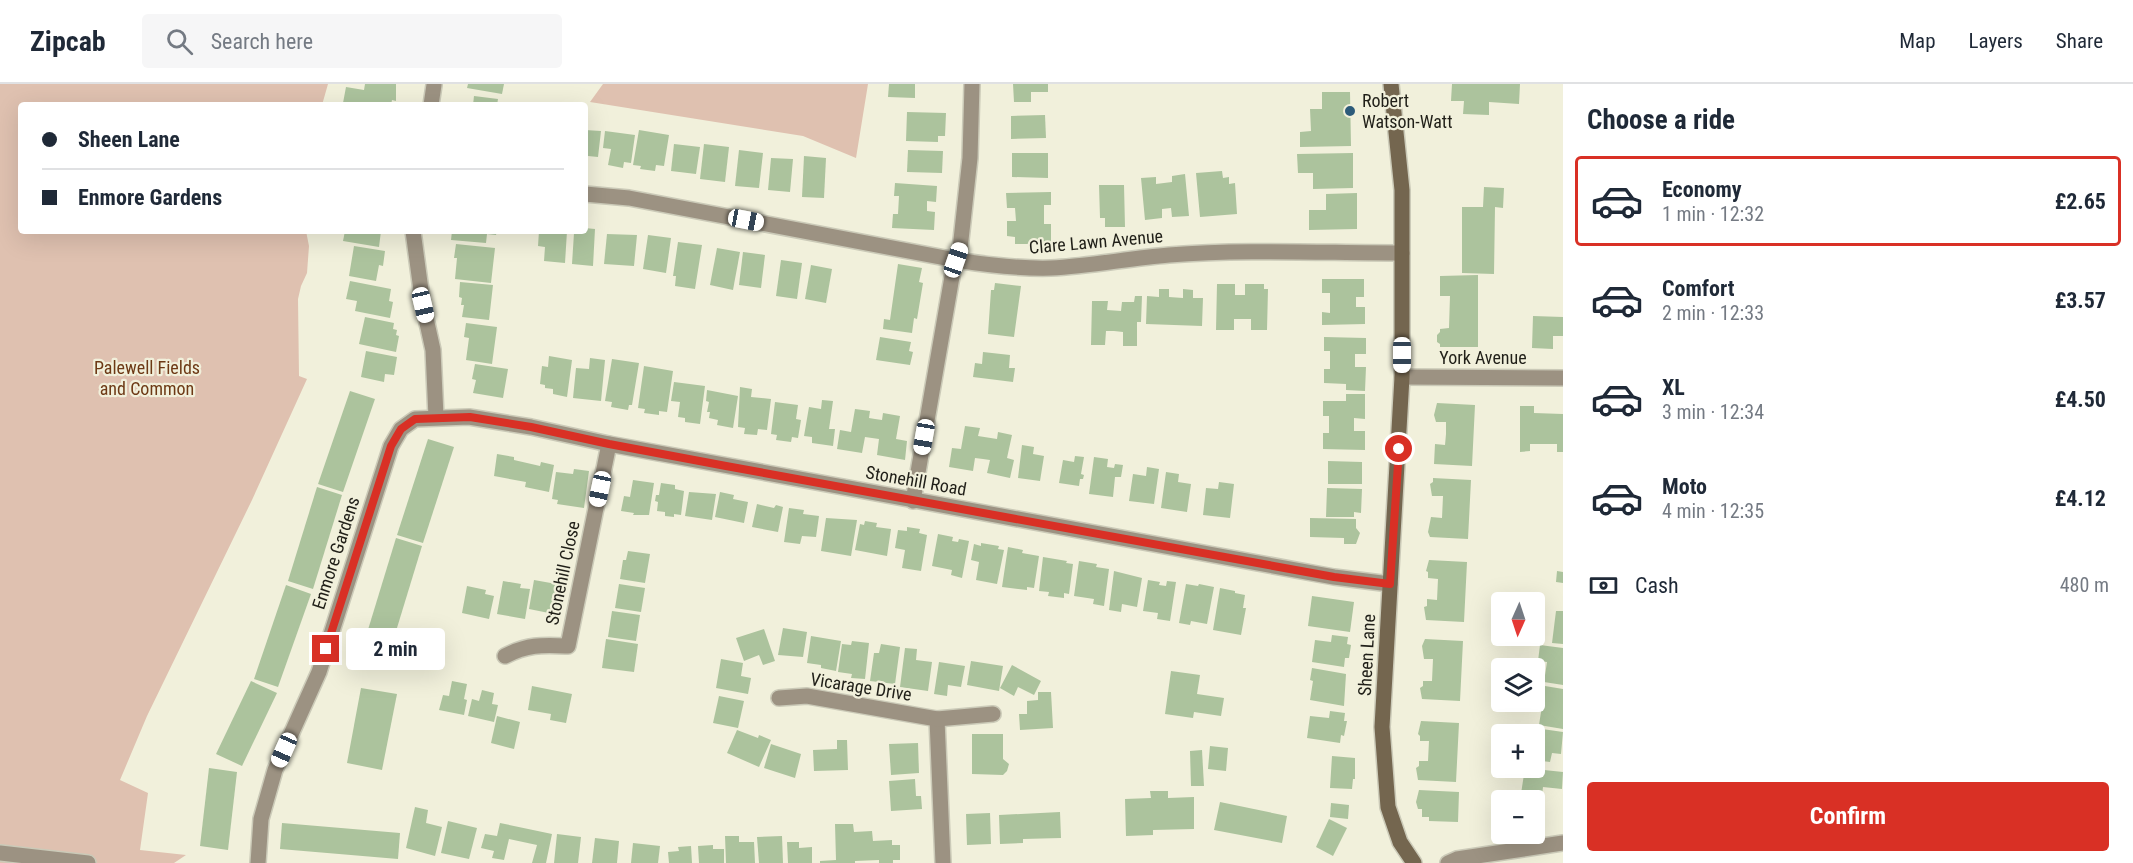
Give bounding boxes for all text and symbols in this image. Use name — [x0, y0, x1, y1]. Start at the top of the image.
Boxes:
search box — [142, 14, 562, 68]
text: Zipcab — [30, 25, 106, 58]
icon: search — [163, 25, 196, 58]
text: Search here — [211, 29, 313, 54]
text: Map — [1899, 29, 1936, 53]
text: Layers — [1969, 29, 2023, 53]
text: Share — [2056, 29, 2103, 53]
place label: Robert Watson-Watt — [1362, 90, 1453, 132]
marker: Robert Watson-Watt — [1343, 104, 1357, 118]
text: Choose a ride — [1587, 104, 1735, 136]
text: Sheen Lane — [78, 127, 180, 152]
icon: car — [1590, 174, 1644, 228]
text: Economy — [1662, 177, 1742, 202]
text: Enmore Gardens — [78, 185, 222, 210]
text: £2.65 — [2055, 189, 2106, 214]
text: 1 min · 12:32 — [1662, 202, 1764, 226]
car — [727, 208, 765, 232]
street label: Clare Lawn Avenue — [1028, 225, 1164, 258]
car — [942, 240, 970, 280]
icon: car — [1590, 273, 1644, 327]
text: Comfort — [1662, 276, 1735, 301]
car — [410, 285, 436, 325]
text: £3.57 — [2055, 288, 2106, 313]
text: 2 min · 12:33 — [1662, 301, 1764, 325]
car — [1393, 337, 1411, 373]
street label: York Avenue — [1439, 347, 1527, 368]
park label: Palewell Fields and Common — [94, 357, 200, 399]
icon: car — [1590, 372, 1644, 426]
text: XL — [1662, 375, 1685, 400]
text: £4.50 — [2055, 387, 2106, 412]
text: 3 min · 12:34 — [1662, 400, 1764, 424]
car — [912, 418, 936, 456]
route start — [1385, 435, 1412, 462]
street label: Stonehill Road — [864, 461, 968, 500]
car — [587, 470, 613, 508]
icon: car — [1590, 471, 1644, 525]
text: Moto — [1662, 474, 1707, 499]
text: £4.12 — [2055, 486, 2106, 511]
street label: Enmore Gardens — [307, 494, 364, 612]
text: 4 min · 12:35 — [1662, 499, 1764, 523]
street label: Stonehill Close — [541, 519, 584, 627]
icon: cash — [1587, 569, 1620, 602]
text: Cash — [1635, 573, 1679, 598]
text: 480 m — [2060, 573, 2109, 597]
north arrow — [1491, 592, 1545, 646]
map controls — [1491, 592, 1545, 844]
street label: Sheen Lane — [1354, 613, 1379, 697]
callout: 2 min — [347, 628, 446, 670]
route end — [312, 635, 339, 662]
text: 2 min — [373, 637, 418, 661]
button: layers — [1491, 658, 1545, 712]
street label: Vicarage Drive — [809, 668, 913, 705]
button: + — [1491, 724, 1545, 778]
car — [268, 730, 300, 770]
button: Confirm — [1587, 782, 2109, 851]
button: − — [1491, 790, 1545, 844]

